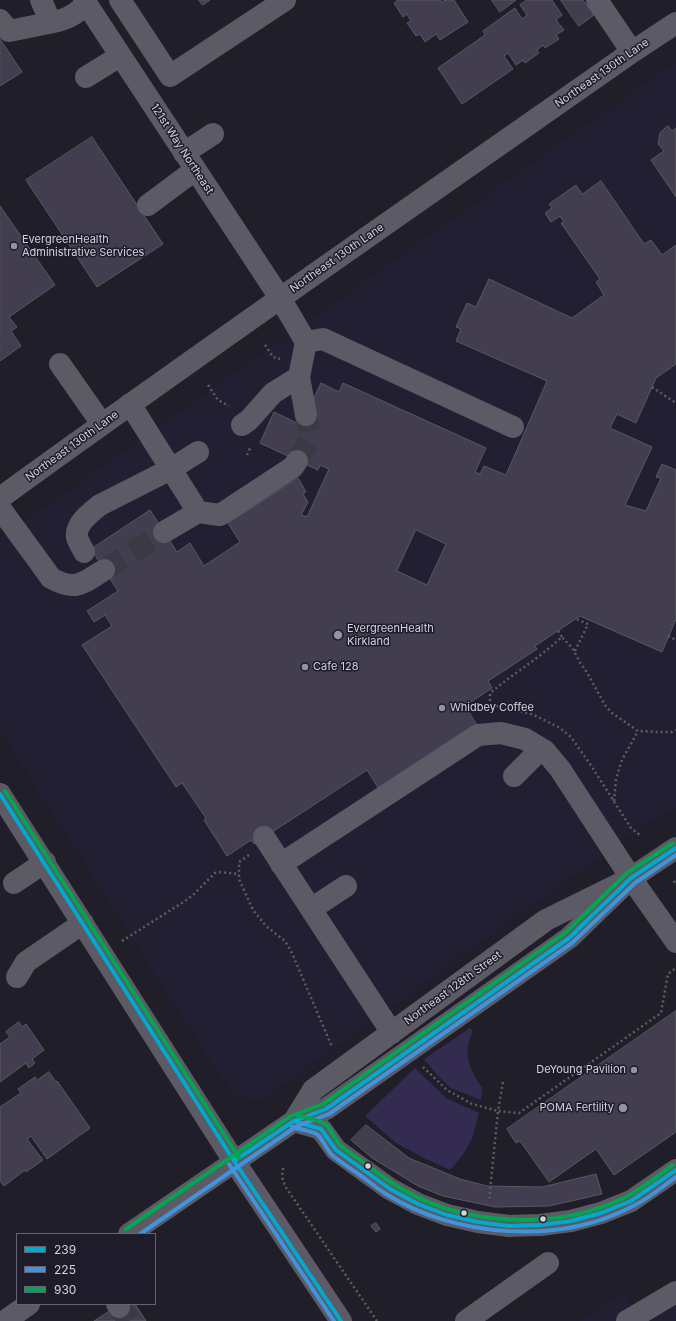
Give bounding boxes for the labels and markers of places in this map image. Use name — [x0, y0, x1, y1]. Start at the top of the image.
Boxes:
place label: EvergreenHealth Administrative Services — [22, 233, 144, 259]
marker: EvergreenHealth Administrative Services — [9, 241, 19, 251]
place label: EvergreenHealth Kirkland — [347, 622, 434, 648]
marker: EvergreenHealth Kirkland — [332, 629, 344, 641]
place label: Cafe 128 — [313, 660, 358, 674]
marker: Cafe 128 — [300, 662, 310, 672]
place label: Whidbey Coffee — [450, 701, 534, 715]
marker: Whidbey Coffee — [437, 703, 447, 713]
place label: DeYoung Pavilion — [536, 1063, 626, 1077]
marker: DeYoung Pavilion — [629, 1065, 639, 1075]
place label: POMA Fertility — [540, 1101, 614, 1115]
marker: POMA Fertility — [617, 1102, 629, 1114]
unlabelled marker — [363, 1161, 373, 1171]
unlabelled marker — [459, 1208, 469, 1218]
unlabelled marker — [538, 1214, 548, 1224]

